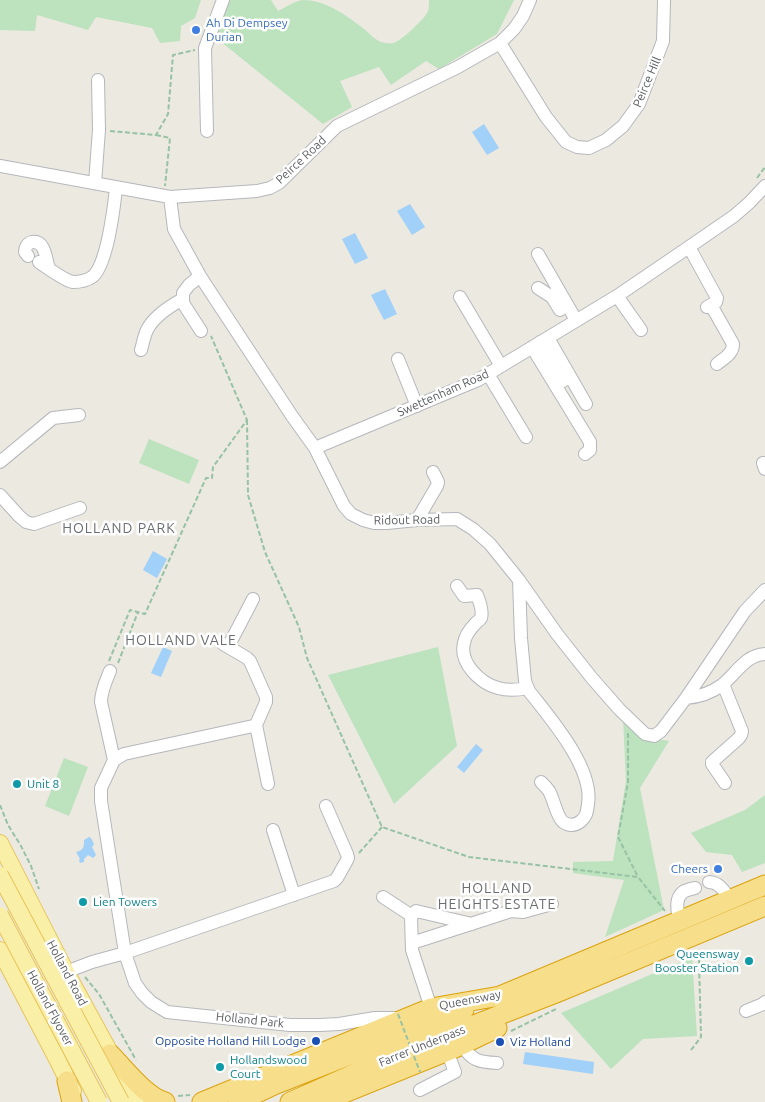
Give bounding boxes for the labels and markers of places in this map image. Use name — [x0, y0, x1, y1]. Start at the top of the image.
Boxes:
place label: Ah Di Dempsey Durian — [206, 16, 288, 44]
marker: Ah Di Dempsey Durian — [190, 24, 202, 36]
place label: Unit 8 — [27, 777, 59, 791]
marker: Unit 8 — [11, 778, 23, 790]
place label: Cheers — [671, 862, 708, 876]
marker: Cheers — [712, 863, 724, 875]
place label: Lien Towers — [93, 895, 157, 909]
marker: Lien Towers — [77, 896, 89, 908]
place label: Queensway Booster Station — [655, 947, 739, 975]
marker: Queensway Booster Station — [743, 955, 755, 967]
place label: Opposite Holland Hill Lodge — [155, 1034, 306, 1048]
marker: Opposite Holland Hill Lodge — [310, 1035, 322, 1047]
place label: Viz Holland — [510, 1035, 571, 1049]
marker: Viz Holland — [494, 1036, 506, 1048]
place label: Hollandswood Court — [230, 1053, 307, 1081]
marker: Hollandswood Court — [214, 1061, 226, 1073]

